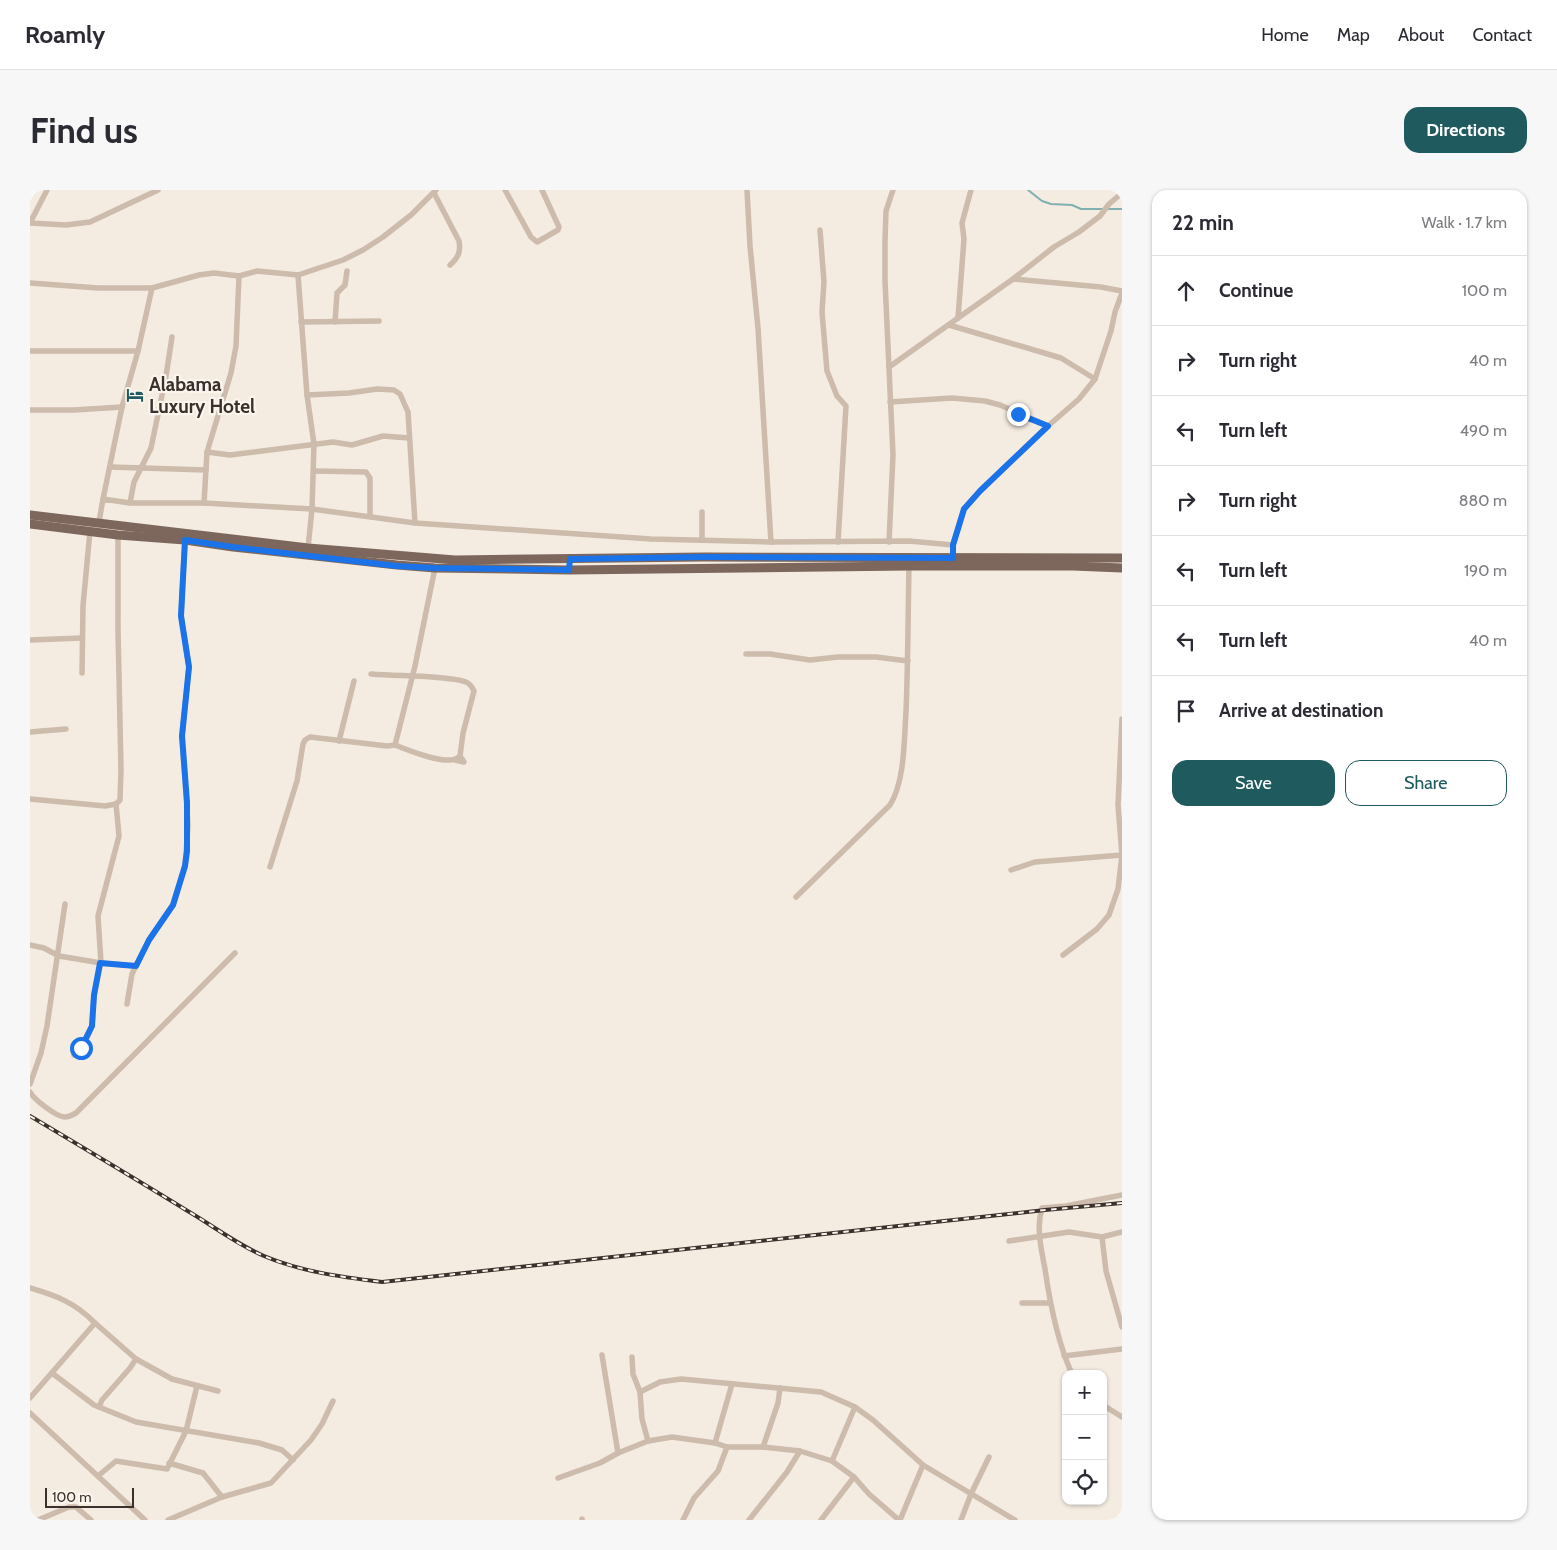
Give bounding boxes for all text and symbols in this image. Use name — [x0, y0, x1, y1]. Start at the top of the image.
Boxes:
text: Roamly — [25, 20, 105, 49]
text: Home — [1261, 24, 1309, 46]
text: Map — [1337, 24, 1370, 46]
text: About — [1398, 24, 1444, 46]
text: Contact — [1472, 24, 1532, 46]
button: Directions — [1404, 107, 1527, 153]
text: Find us — [30, 109, 138, 152]
text: 22 min — [1172, 210, 1234, 235]
text: Walk · 1.7 km — [1421, 213, 1507, 232]
icon: ahead — [1172, 277, 1200, 305]
text: Continue — [1219, 279, 1293, 302]
text: 100 m — [1462, 281, 1507, 300]
icon: right — [1172, 347, 1200, 375]
text: Turn right — [1219, 349, 1297, 372]
text: 40 m — [1469, 351, 1507, 370]
place label: Alabama Luxury Hotel — [149, 373, 255, 418]
hotel icon: Alabama Luxury Hotel — [125, 385, 145, 405]
route end — [1007, 403, 1030, 426]
icon: left — [1172, 417, 1200, 445]
text: Turn left — [1219, 419, 1287, 442]
text: 490 m — [1460, 421, 1507, 440]
icon: right — [1172, 487, 1200, 515]
text: Turn right — [1219, 489, 1297, 512]
text: 880 m — [1459, 491, 1507, 510]
icon: left — [1172, 557, 1200, 585]
text: Turn left — [1219, 559, 1287, 582]
text: 190 m — [1464, 561, 1507, 580]
icon: left — [1172, 627, 1200, 655]
text: Turn left — [1219, 629, 1287, 652]
text: 40 m — [1469, 631, 1507, 650]
icon: arrive — [1172, 697, 1200, 725]
text: Arrive at destination — [1219, 699, 1383, 722]
button: Save — [1172, 760, 1335, 806]
button: Share — [1345, 760, 1507, 806]
route start — [70, 1037, 93, 1060]
map controls — [1062, 1370, 1107, 1505]
button: + — [1062, 1370, 1107, 1415]
button: − — [1062, 1415, 1107, 1460]
button: locate — [1062, 1460, 1107, 1505]
scale bar — [45, 1485, 134, 1508]
text: 100 m — [52, 1488, 92, 1506]

